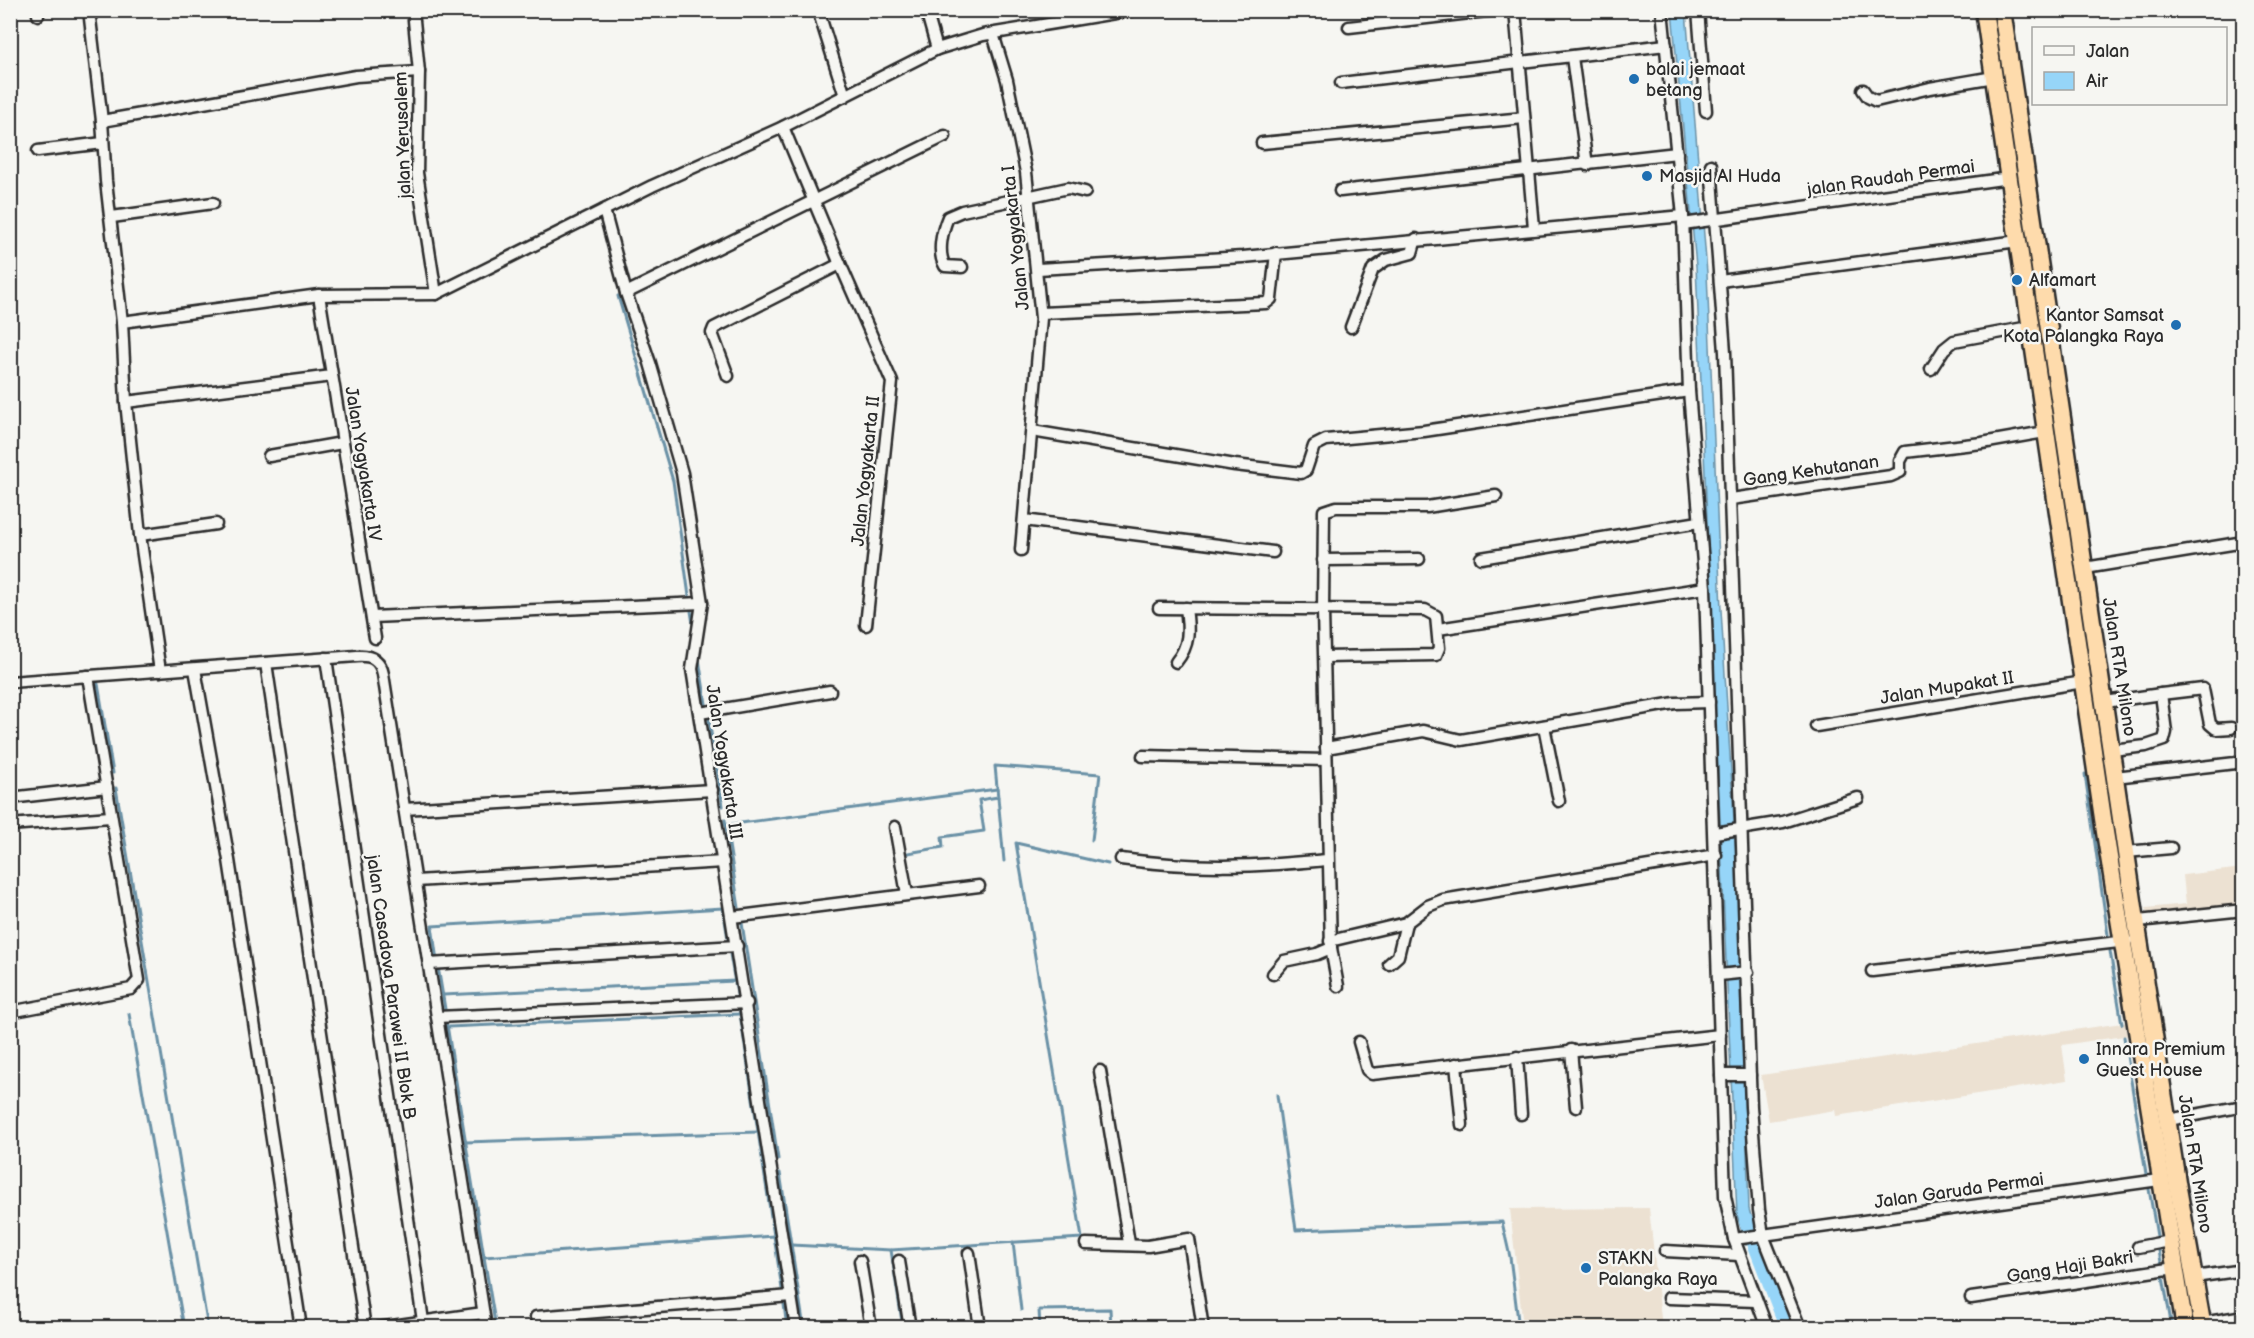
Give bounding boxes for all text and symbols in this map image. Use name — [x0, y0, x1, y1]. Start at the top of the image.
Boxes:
legend — [2032, 27, 2227, 105]
text: Jalan — [2086, 41, 2129, 62]
place label: balai jemaat betang — [1646, 59, 1746, 101]
street label: jalan Yerusalem — [390, 71, 416, 200]
text: Air — [2086, 71, 2108, 92]
marker: balai jemaat betang — [1627, 72, 1641, 86]
street label: jalan Raudah Permai — [1805, 156, 1976, 200]
street label: Jalan Yogyakarta I — [998, 164, 1034, 312]
place label: Masjid Al Huda — [1659, 166, 1781, 187]
marker: Masjid Al Huda — [1640, 169, 1654, 183]
place label: Alfamart — [2029, 270, 2097, 291]
marker: Alfamart — [2010, 273, 2024, 287]
place label: Kantor Samsat Kota Palangka Raya — [2003, 305, 2164, 347]
marker: Kantor Samsat Kota Palangka Raya — [2169, 318, 2183, 332]
street label: Jalan Yogyakarta IV — [340, 385, 386, 543]
street label: Jalan Yogyakarta II — [848, 395, 884, 547]
street label: Gang Kehutanan — [1742, 451, 1880, 491]
street label: Jalan RTA Milono — [2098, 596, 2140, 738]
street label: Jalan Mupakat II — [1879, 667, 2015, 709]
street label: Jalan Yogyakarta III — [701, 683, 747, 841]
street label: jalan Casadova Parawei II Blok B — [362, 852, 420, 1121]
place label: Innara Premium Guest House — [2096, 1039, 2225, 1081]
marker: Innara Premium Guest House — [2077, 1052, 2091, 1066]
street label: Jalan RTA Milono — [2174, 1093, 2216, 1235]
street label: Jalan Garuda Permai — [1873, 1169, 2045, 1213]
street label: Gang Haji Bakri — [2005, 1247, 2135, 1287]
place label: STAKN Palangka Raya — [1598, 1248, 1718, 1290]
marker: STAKN Palangka Raya — [1579, 1261, 1593, 1275]

